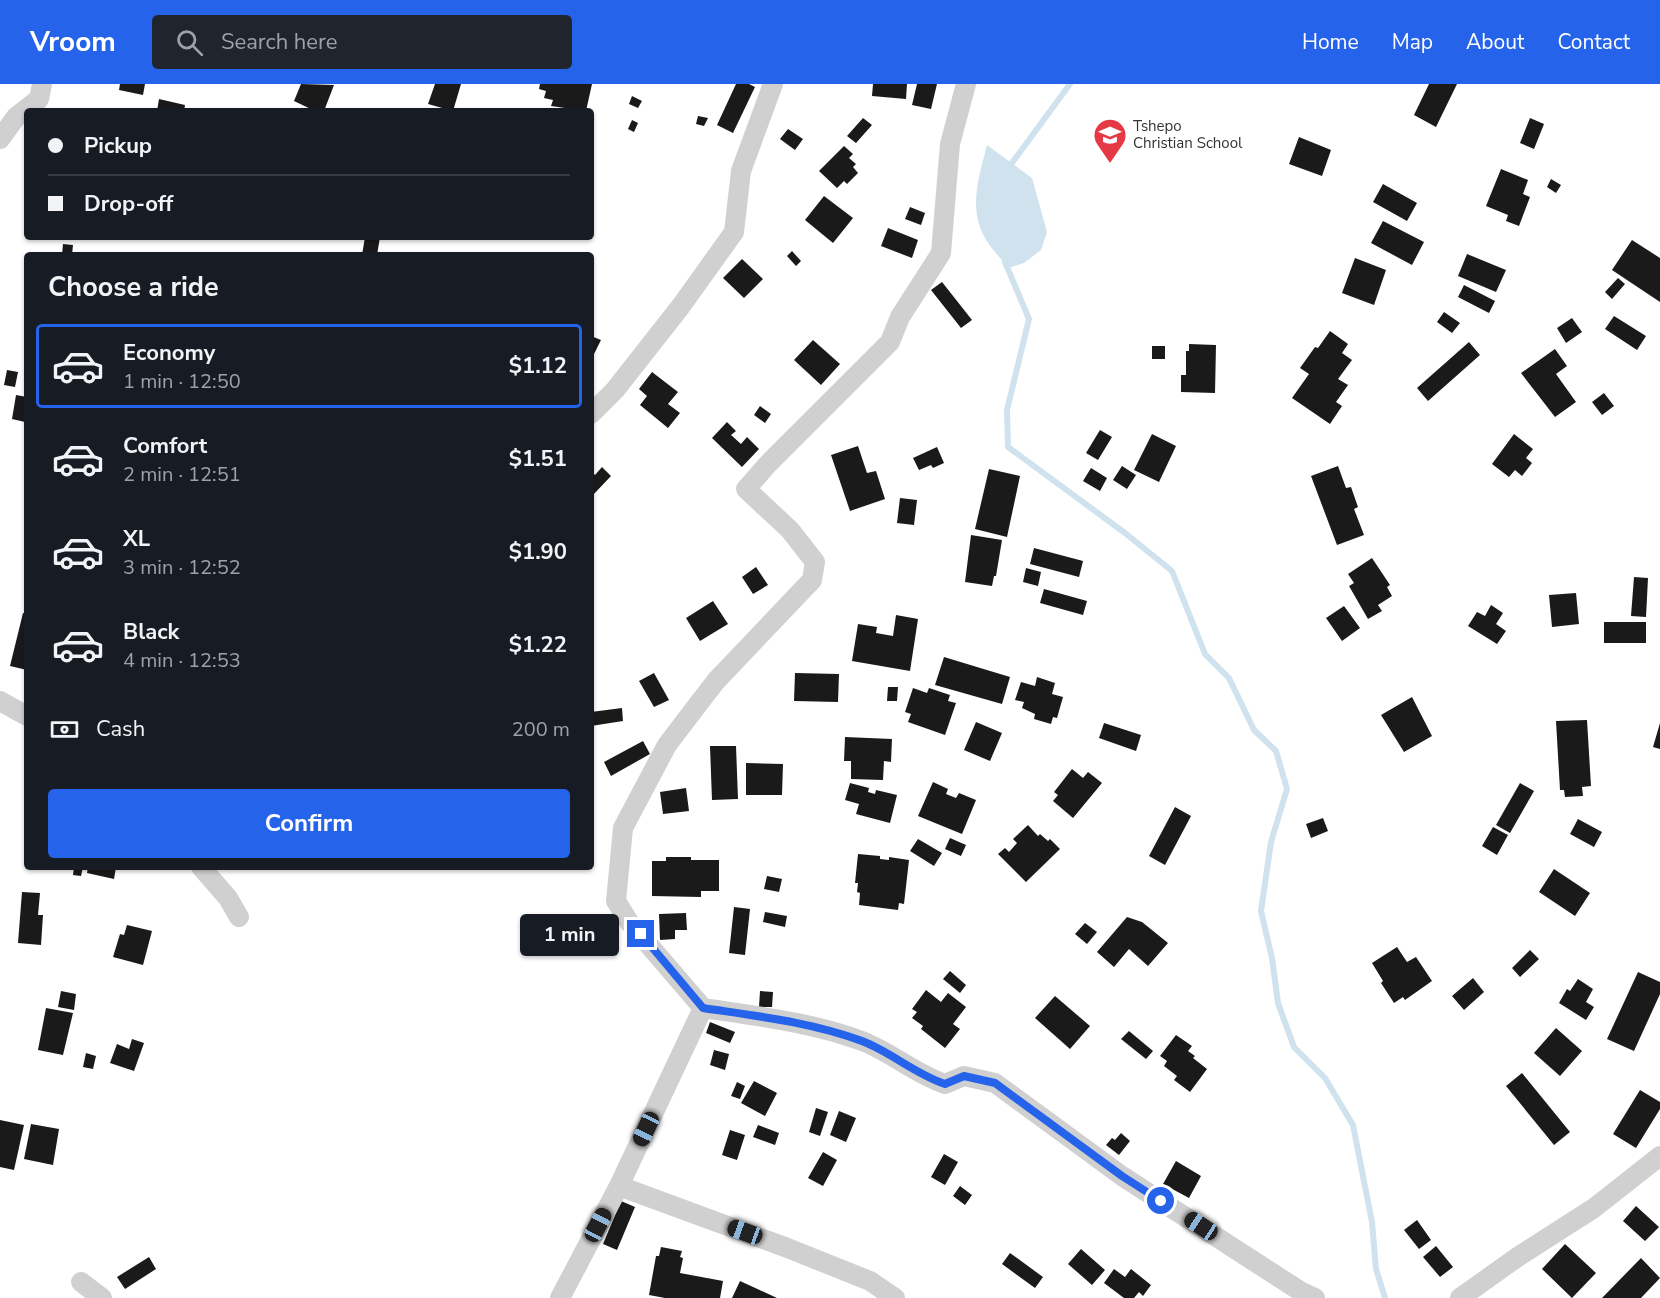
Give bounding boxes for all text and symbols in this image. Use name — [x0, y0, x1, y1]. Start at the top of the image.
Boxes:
search box — [152, 15, 572, 69]
text: Vroom — [30, 23, 116, 61]
icon: search — [173, 26, 206, 59]
text: Search here — [221, 27, 338, 57]
text: Home — [1302, 28, 1359, 56]
text: Map — [1392, 28, 1433, 56]
text: About — [1466, 28, 1524, 56]
text: Contact — [1557, 28, 1630, 56]
place label: Tshepo Christian School — [1133, 116, 1243, 153]
school or university icon: Tshepo Christian School — [1092, 117, 1128, 164]
text: Pickup — [84, 131, 152, 161]
text: Drop-off — [84, 189, 173, 219]
text: Choose a ride — [48, 269, 219, 306]
text: Economy — [123, 338, 215, 368]
icon: car — [51, 339, 105, 393]
text: $1.12 — [509, 351, 567, 381]
text: 1 min · 12:50 — [123, 368, 241, 395]
text: Comfort — [123, 431, 207, 461]
icon: car — [51, 432, 105, 486]
text: $1.51 — [509, 444, 567, 474]
text: 2 min · 12:51 — [123, 461, 241, 488]
text: XL — [123, 524, 150, 554]
icon: car — [51, 525, 105, 579]
text: $1.90 — [509, 537, 567, 567]
text: 3 min · 12:52 — [123, 554, 241, 581]
text: Black — [123, 617, 179, 647]
icon: car — [51, 618, 105, 672]
text: $1.22 — [509, 630, 567, 660]
text: 4 min · 12:53 — [123, 647, 241, 674]
icon: cash — [48, 713, 81, 746]
text: Cash — [96, 714, 145, 744]
text: 200 m — [512, 716, 570, 743]
button: Confirm — [48, 789, 570, 858]
callout: 1 min — [521, 913, 620, 955]
route end — [627, 920, 654, 947]
text: 1 min — [544, 921, 595, 948]
car — [630, 1109, 662, 1149]
route start — [1147, 1187, 1174, 1214]
car — [582, 1205, 614, 1245]
car — [1181, 1209, 1221, 1243]
car — [725, 1217, 765, 1247]

